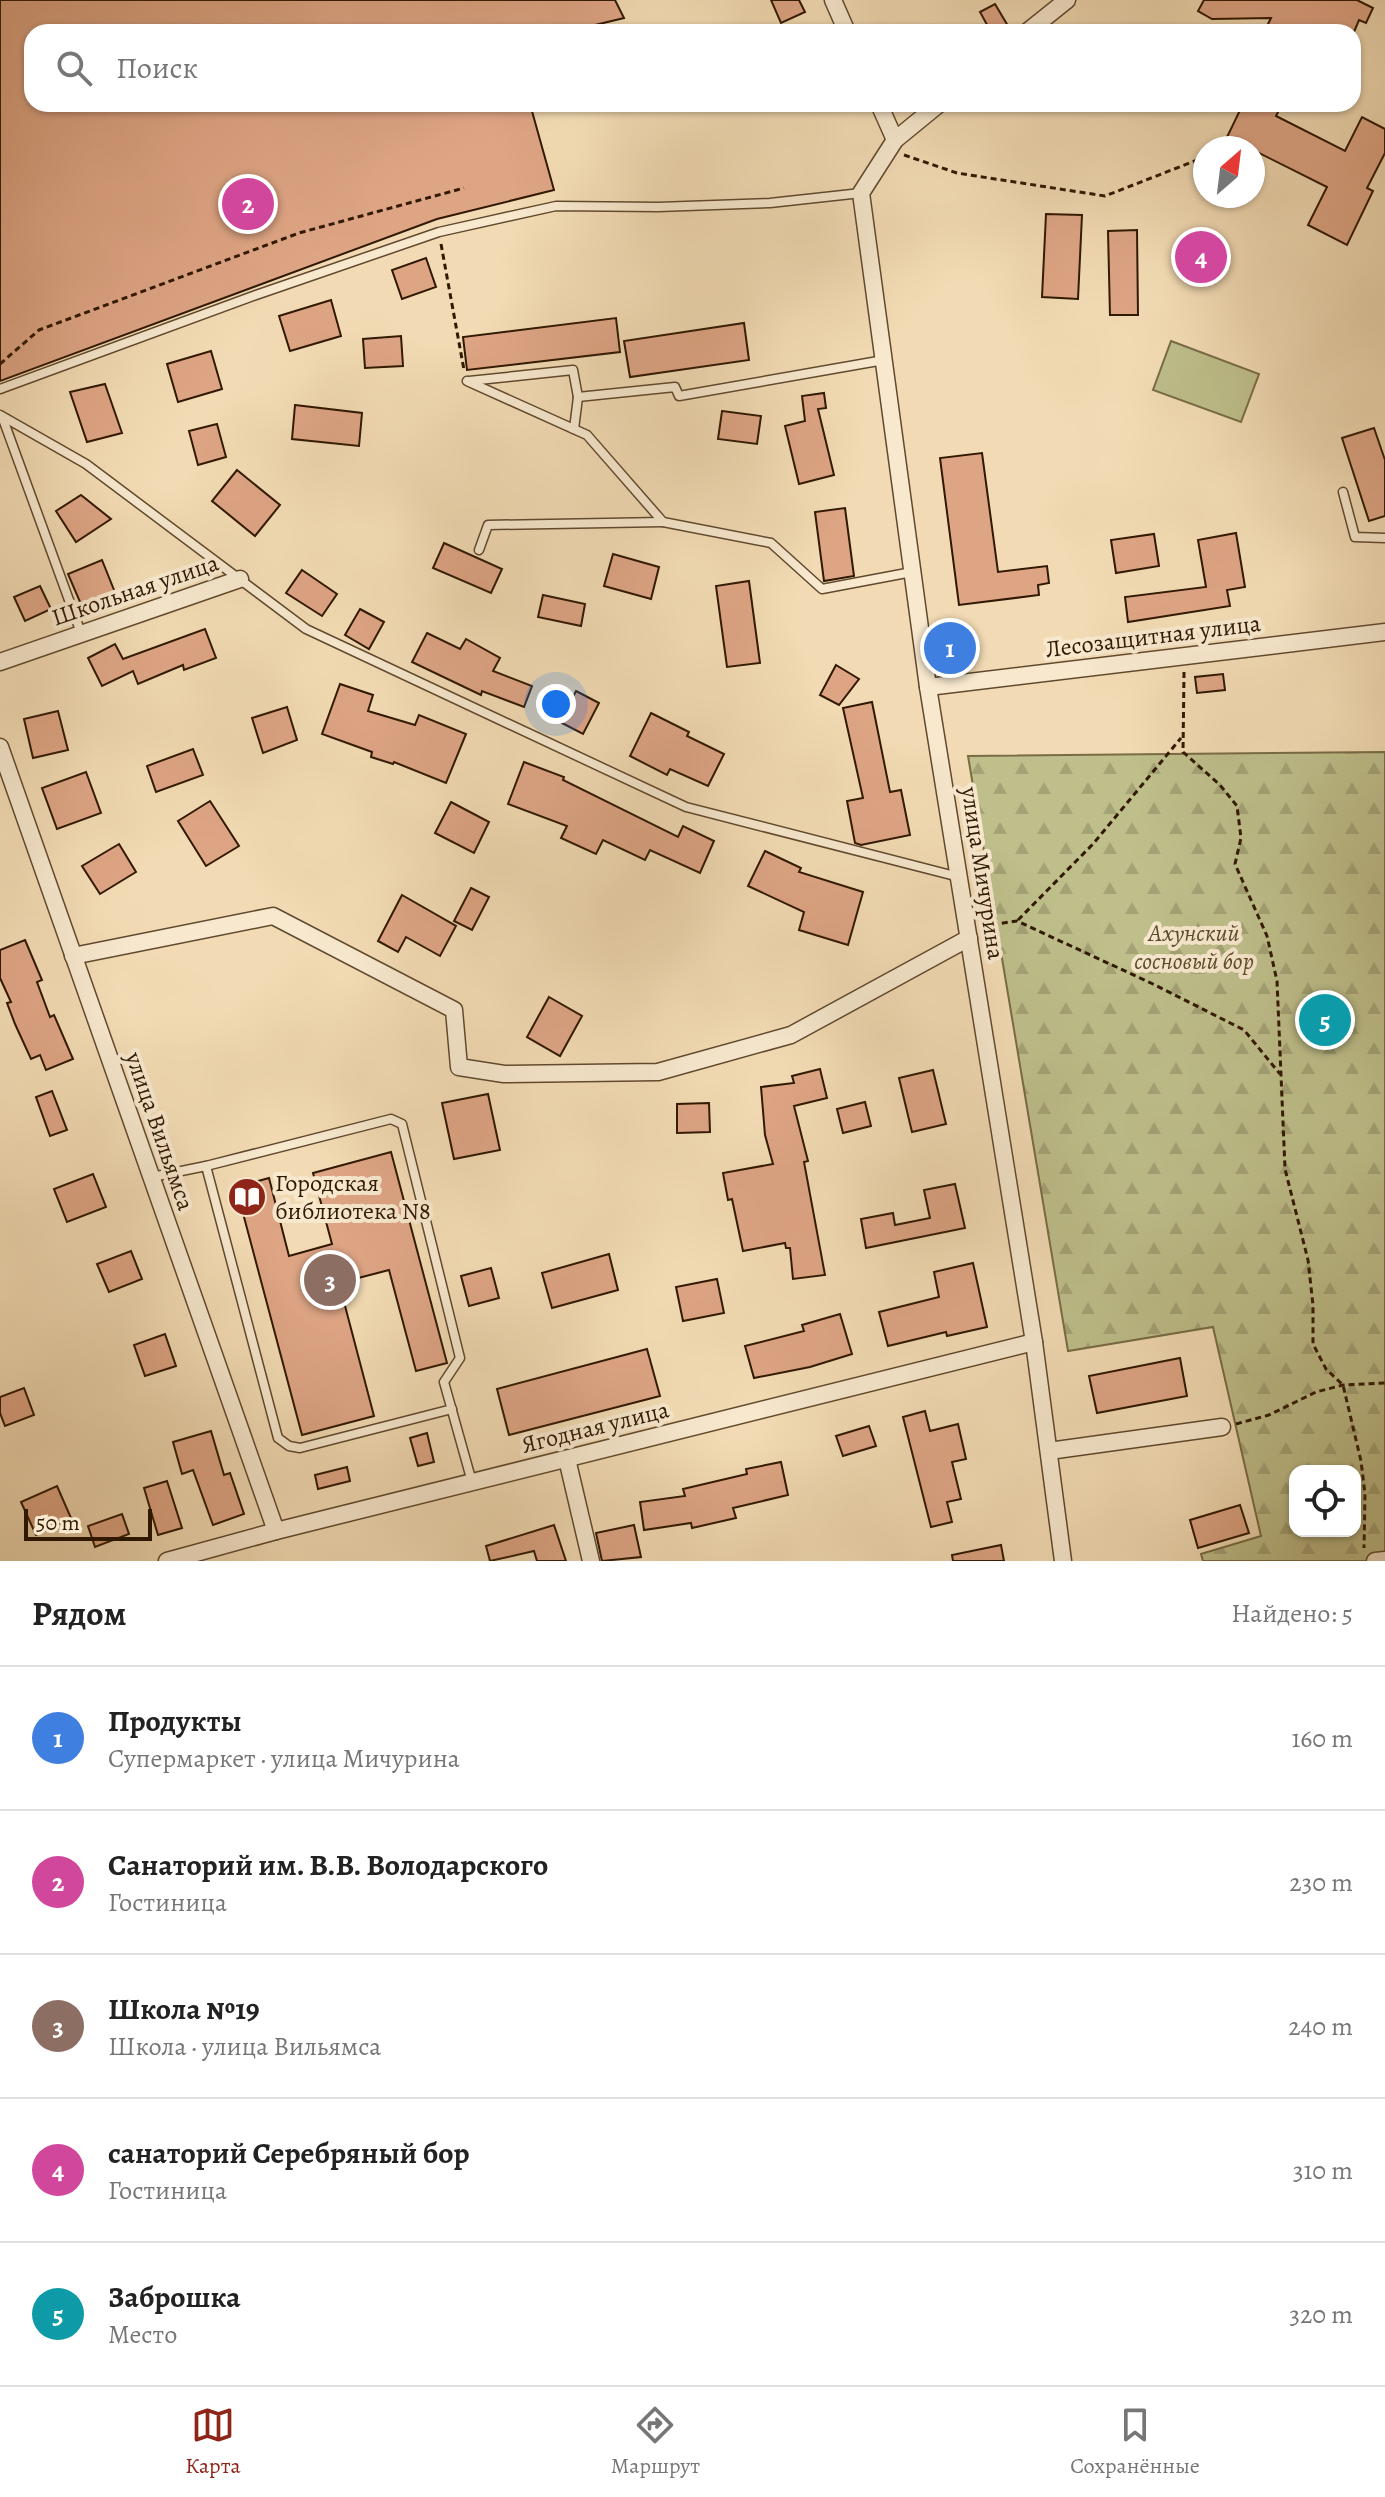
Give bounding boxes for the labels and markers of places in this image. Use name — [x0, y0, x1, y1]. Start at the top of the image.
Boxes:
pin: 2 — [222, 174, 274, 234]
pin: 4 — [1175, 227, 1227, 287]
pin: 1 — [924, 618, 976, 678]
pin: 5 — [1299, 990, 1351, 1050]
place label: Городская библиотека N8 — [275, 1167, 431, 1227]
library icon: Городская библиотека N8 — [226, 1176, 268, 1218]
pin: 3 — [304, 1250, 356, 1310]

